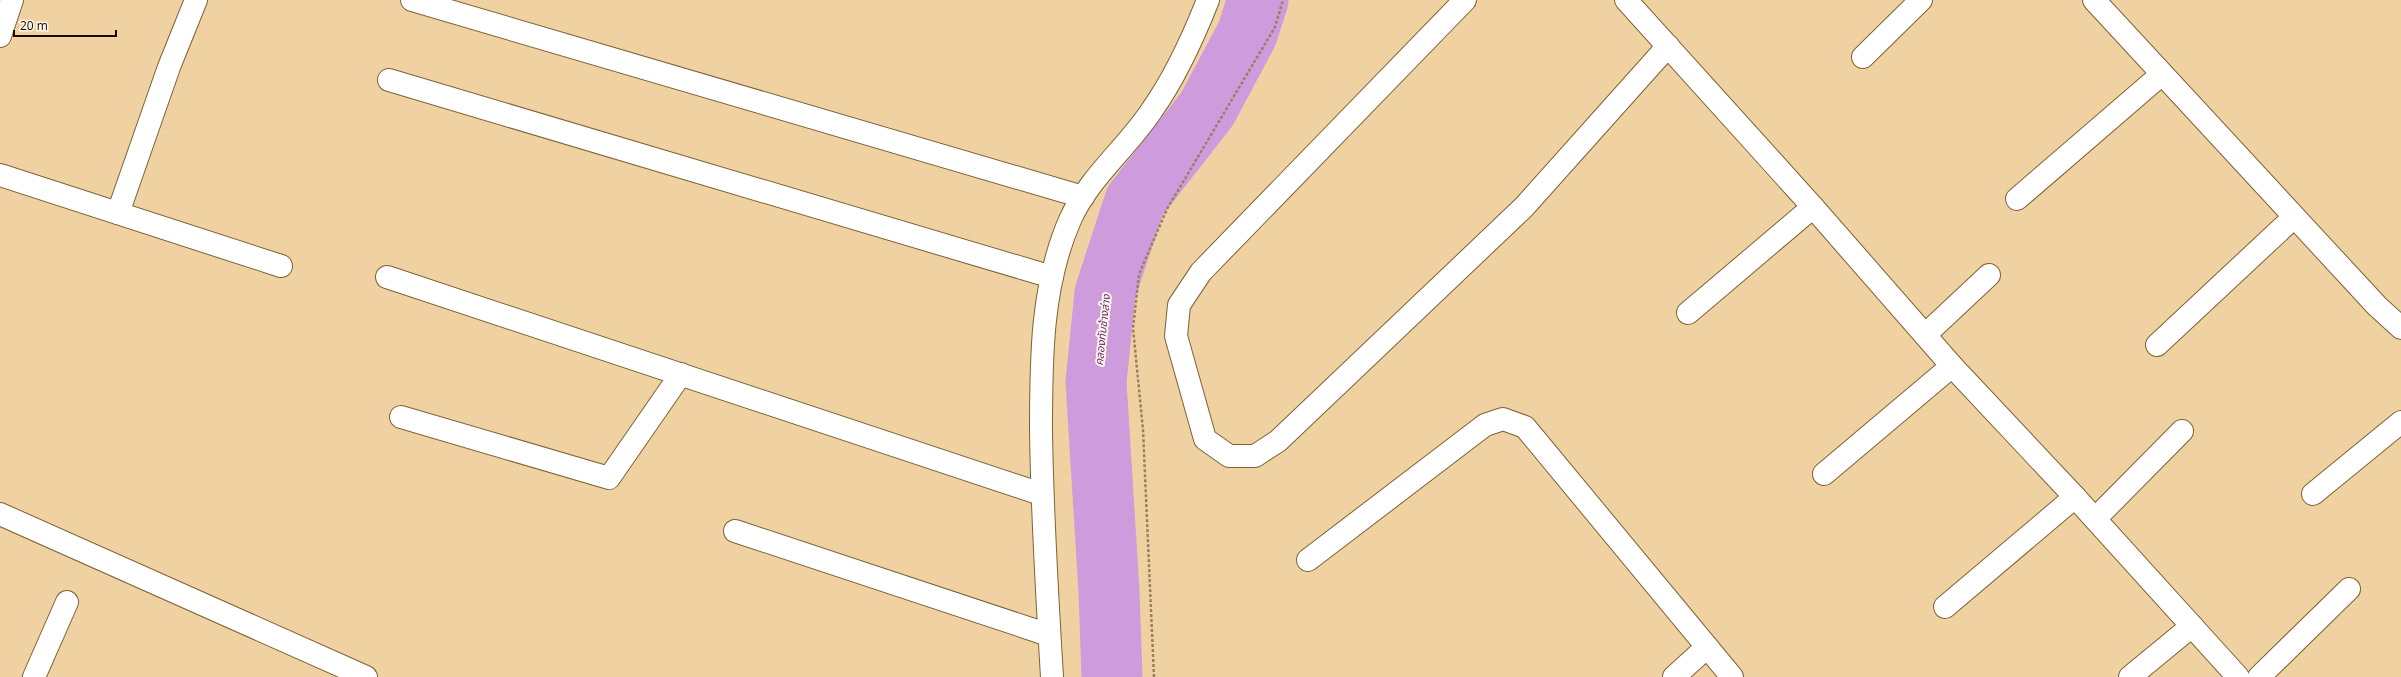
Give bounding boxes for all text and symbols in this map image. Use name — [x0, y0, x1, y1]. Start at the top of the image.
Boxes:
scale bar — [14, 12, 116, 38]
text: 20 m — [20, 17, 48, 34]
water label: คลองทับช้างล่าง — [1091, 292, 1113, 366]

